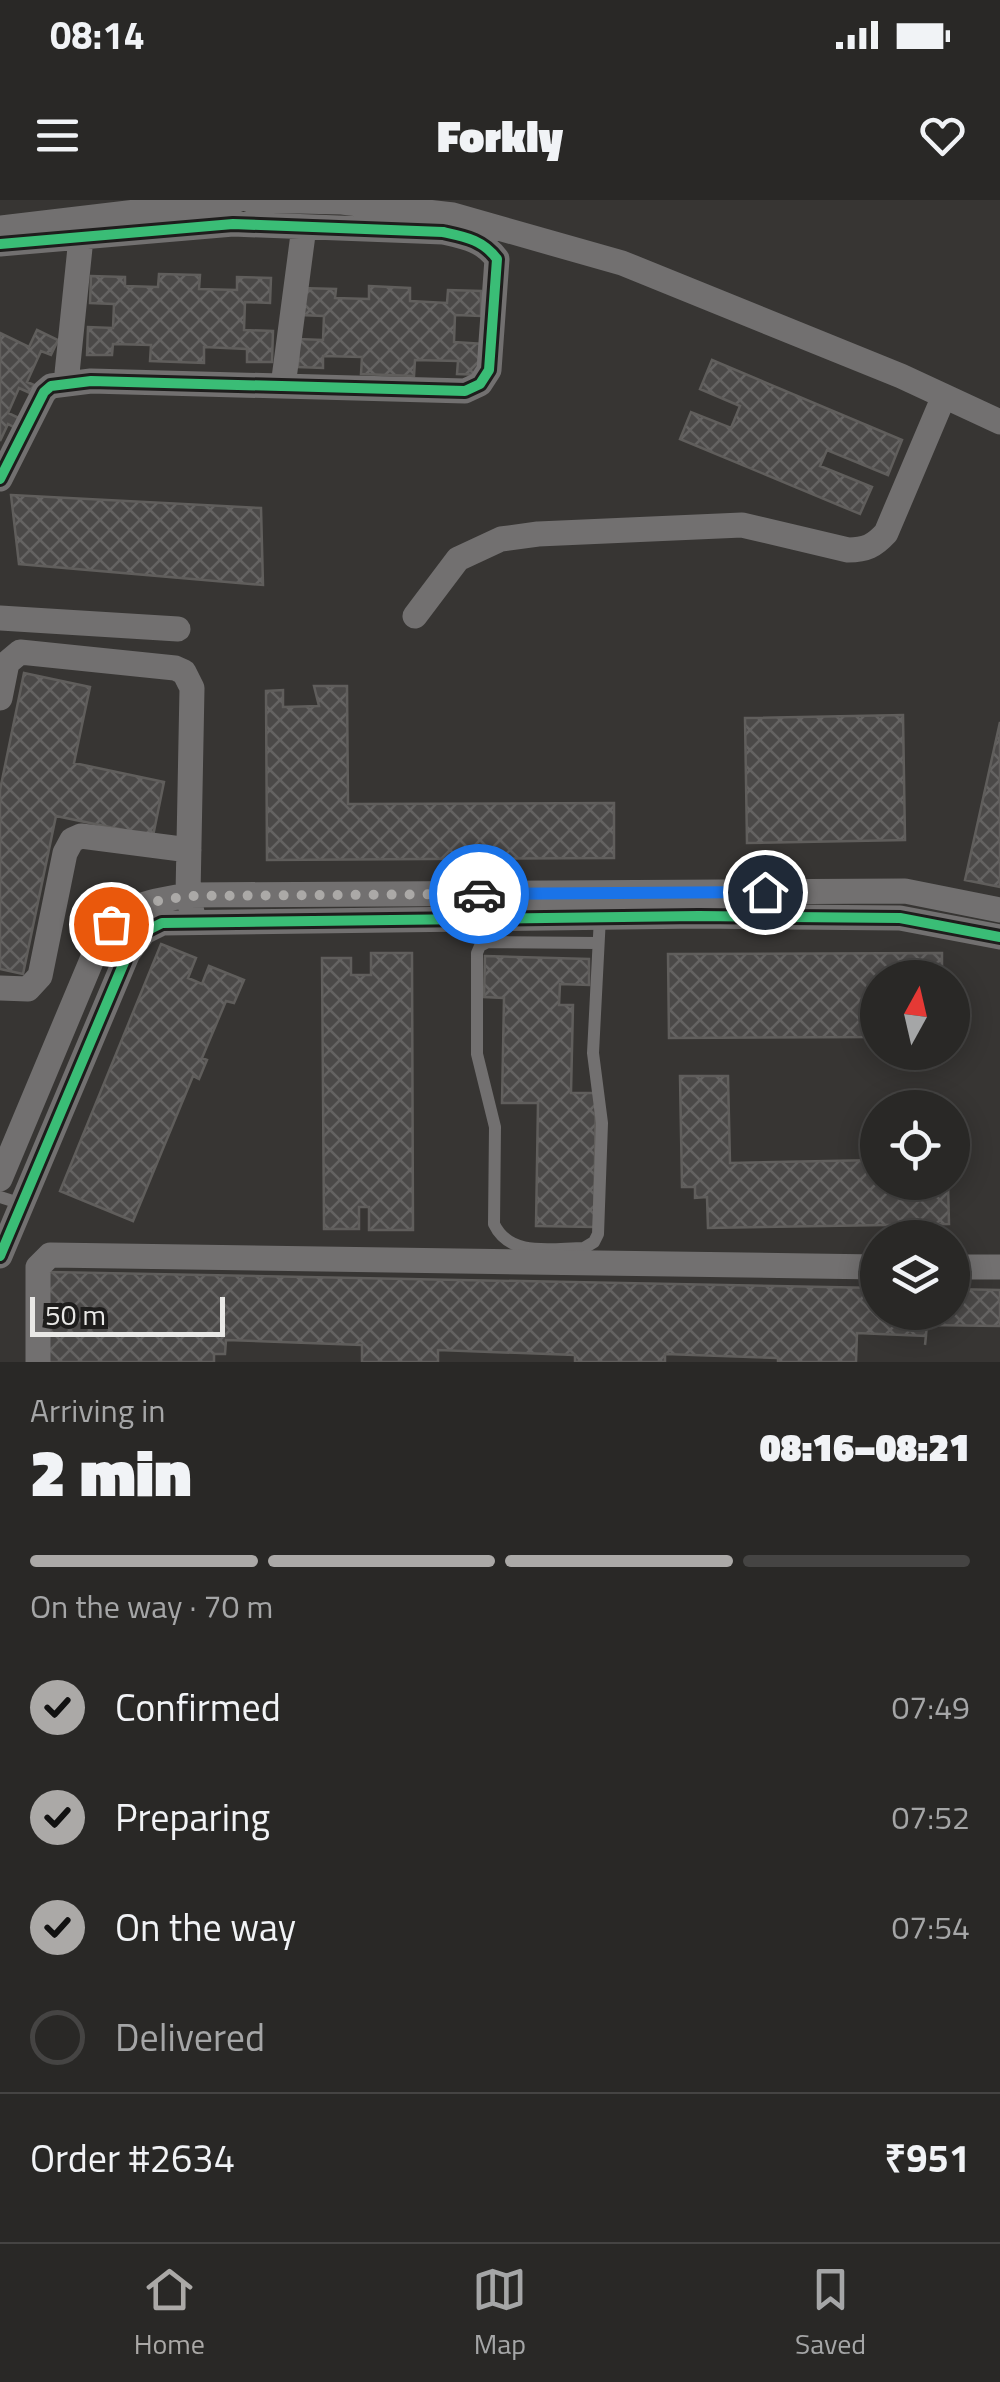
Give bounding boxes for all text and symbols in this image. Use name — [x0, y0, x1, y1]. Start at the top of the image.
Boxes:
text: 08:14 — [50, 6, 145, 64]
text: Forkly — [437, 101, 563, 169]
icon: menu — [30, 108, 85, 163]
icon: heart — [915, 108, 970, 163]
courier — [429, 844, 529, 944]
pin — [723, 850, 808, 935]
icon: home — [738, 865, 793, 920]
icon: car — [452, 867, 507, 922]
pin — [69, 882, 154, 967]
icon: bag — [84, 897, 139, 952]
north arrow — [860, 960, 970, 1070]
map controls — [860, 960, 970, 1330]
button: locate — [860, 1090, 970, 1200]
button: layers — [860, 1220, 970, 1330]
scale bar — [30, 1292, 225, 1336]
text: 50 m — [45, 1293, 106, 1336]
text: Arriving in — [30, 1386, 166, 1434]
text: 08:16–08:21 — [760, 1418, 970, 1476]
text: 2 min — [30, 1422, 191, 1521]
text: On the way · 70 m — [30, 1582, 273, 1630]
text: Confirmed — [115, 1678, 281, 1736]
icon: check — [30, 1680, 85, 1735]
text: 07:49 — [891, 1683, 970, 1731]
text: Preparing — [115, 1788, 270, 1846]
icon: check — [30, 1790, 85, 1845]
text: 07:52 — [891, 1793, 970, 1841]
text: On the way — [115, 1898, 296, 1956]
icon: check — [30, 1900, 85, 1955]
text: 07:54 — [891, 1903, 970, 1951]
text: Delivered — [115, 2008, 265, 2066]
text: Order #2634 — [30, 2129, 235, 2187]
text: ₹951 — [884, 2129, 970, 2187]
tab: Home — [134, 2262, 205, 2365]
tab: Map — [472, 2262, 527, 2365]
tab: Saved — [795, 2262, 866, 2365]

